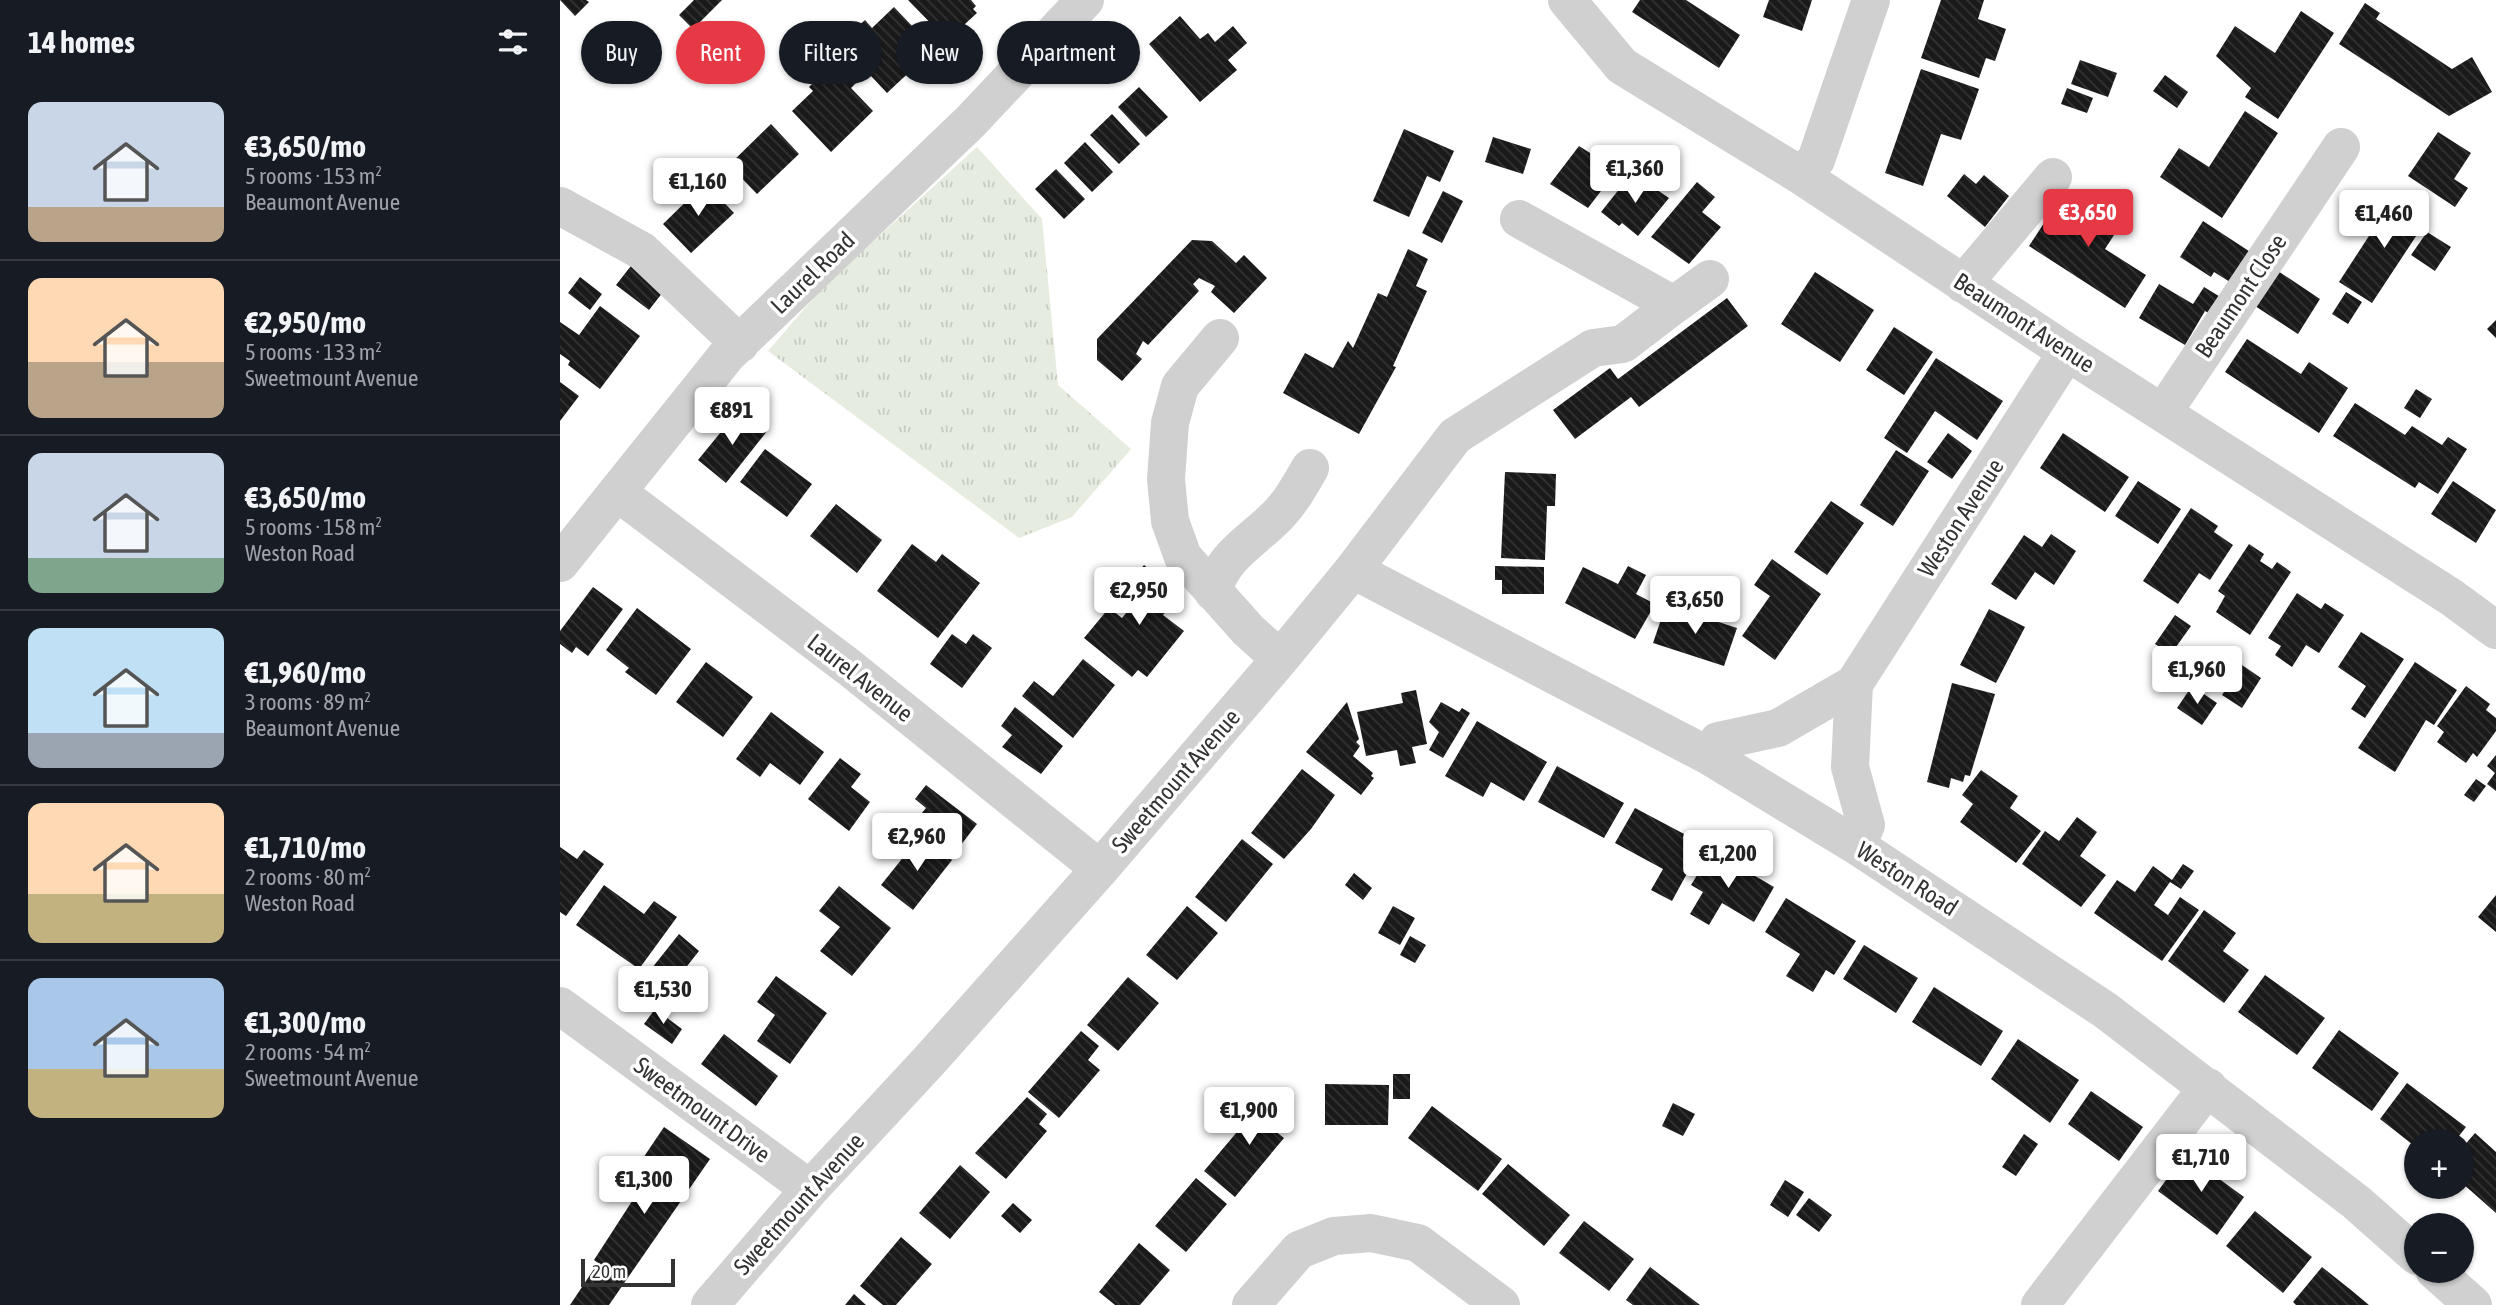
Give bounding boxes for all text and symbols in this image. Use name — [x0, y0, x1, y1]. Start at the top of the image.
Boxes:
chip: Buy — [581, 21, 662, 84]
chip: Rent — [676, 21, 765, 84]
chip: Filters — [779, 21, 882, 84]
chip: New — [896, 21, 983, 84]
chip: Apartment — [997, 21, 1140, 84]
icon: filters — [494, 23, 532, 61]
text: 14 homes — [28, 25, 135, 59]
text: €3,650/mo — [245, 129, 366, 163]
icon: home — [84, 130, 168, 214]
pin: €1,360 — [1578, 146, 1692, 205]
text: €1,360 — [1606, 155, 1664, 181]
pin: €1,160 — [641, 158, 755, 218]
text: 5 rooms · 153 m² — [245, 163, 382, 189]
text: €1,160 — [669, 168, 727, 194]
text: Beaumont Avenue — [245, 189, 400, 215]
pin: €3,650 — [2031, 190, 2145, 249]
pin: €1,460 — [2327, 190, 2441, 250]
text: €3,650 — [2059, 199, 2117, 225]
text: €1,460 — [2355, 200, 2413, 226]
street label: Laurel Road — [765, 226, 860, 319]
street label: Beaumont Close — [2189, 229, 2292, 363]
street label: Beaumont Avenue — [1949, 267, 2099, 378]
text: €2,950/mo — [245, 305, 366, 339]
icon: home — [84, 306, 168, 390]
text: 5 rooms · 133 m² — [245, 339, 382, 365]
text: Sweetmount Avenue — [245, 365, 418, 391]
pin: €891 — [691, 388, 773, 447]
text: €891 — [711, 397, 753, 423]
street label: Weston Avenue — [1912, 454, 2009, 582]
text: €3,650/mo — [245, 480, 366, 514]
icon: home — [84, 481, 168, 565]
text: 5 rooms · 158 m² — [245, 514, 382, 540]
text: Weston Road — [245, 540, 355, 566]
pin: €2,950 — [1082, 568, 1196, 627]
pin: €3,650 — [1638, 576, 1752, 636]
text: €2,950 — [1110, 577, 1168, 603]
text: €3,650 — [1666, 586, 1724, 612]
street label: Laurel Avenue — [802, 628, 918, 727]
pin: €1,960 — [2140, 646, 2254, 706]
text: €1,960/mo — [245, 655, 366, 689]
icon: home — [84, 656, 168, 740]
text: €1,960 — [2168, 656, 2226, 682]
text: 3 rooms · 89 m² — [245, 689, 371, 715]
street label: Sweetmount Avenue — [1106, 704, 1245, 858]
text: Beaumont Avenue — [245, 715, 400, 741]
pin: €2,960 — [860, 814, 974, 873]
text: €2,960 — [888, 823, 946, 849]
text: €1,710/mo — [245, 830, 366, 864]
pin: €1,200 — [1671, 830, 1785, 890]
icon: home — [84, 831, 168, 915]
street label: Weston Road — [1852, 836, 1963, 921]
text: €1,200 — [1699, 840, 1757, 866]
text: 2 rooms · 80 m² — [245, 864, 371, 890]
text: Weston Road — [245, 890, 355, 916]
pin: €1,530 — [606, 967, 720, 1026]
text: €1,530 — [634, 976, 692, 1002]
text: €1,300/mo — [245, 1005, 366, 1039]
icon: home — [84, 1006, 168, 1090]
text: 2 rooms · 54 m² — [245, 1039, 371, 1065]
street label: Sweetmount Drive — [629, 1051, 775, 1168]
text: Sweetmount Avenue — [245, 1065, 418, 1091]
pin: €1,900 — [1192, 1088, 1306, 1147]
text: €1,900 — [1220, 1097, 1278, 1123]
street label: Sweetmount Avenue — [728, 1127, 869, 1280]
map controls — [2404, 1129, 2474, 1283]
button: + — [2404, 1129, 2474, 1199]
pin: €1,710 — [2144, 1134, 2258, 1194]
text: €1,710 — [2172, 1144, 2230, 1170]
pin: €1,300 — [587, 1156, 701, 1216]
text: €1,300 — [615, 1166, 673, 1192]
button: − — [2404, 1213, 2474, 1283]
scale bar — [581, 1256, 676, 1288]
text: 20 m — [592, 1260, 626, 1282]

